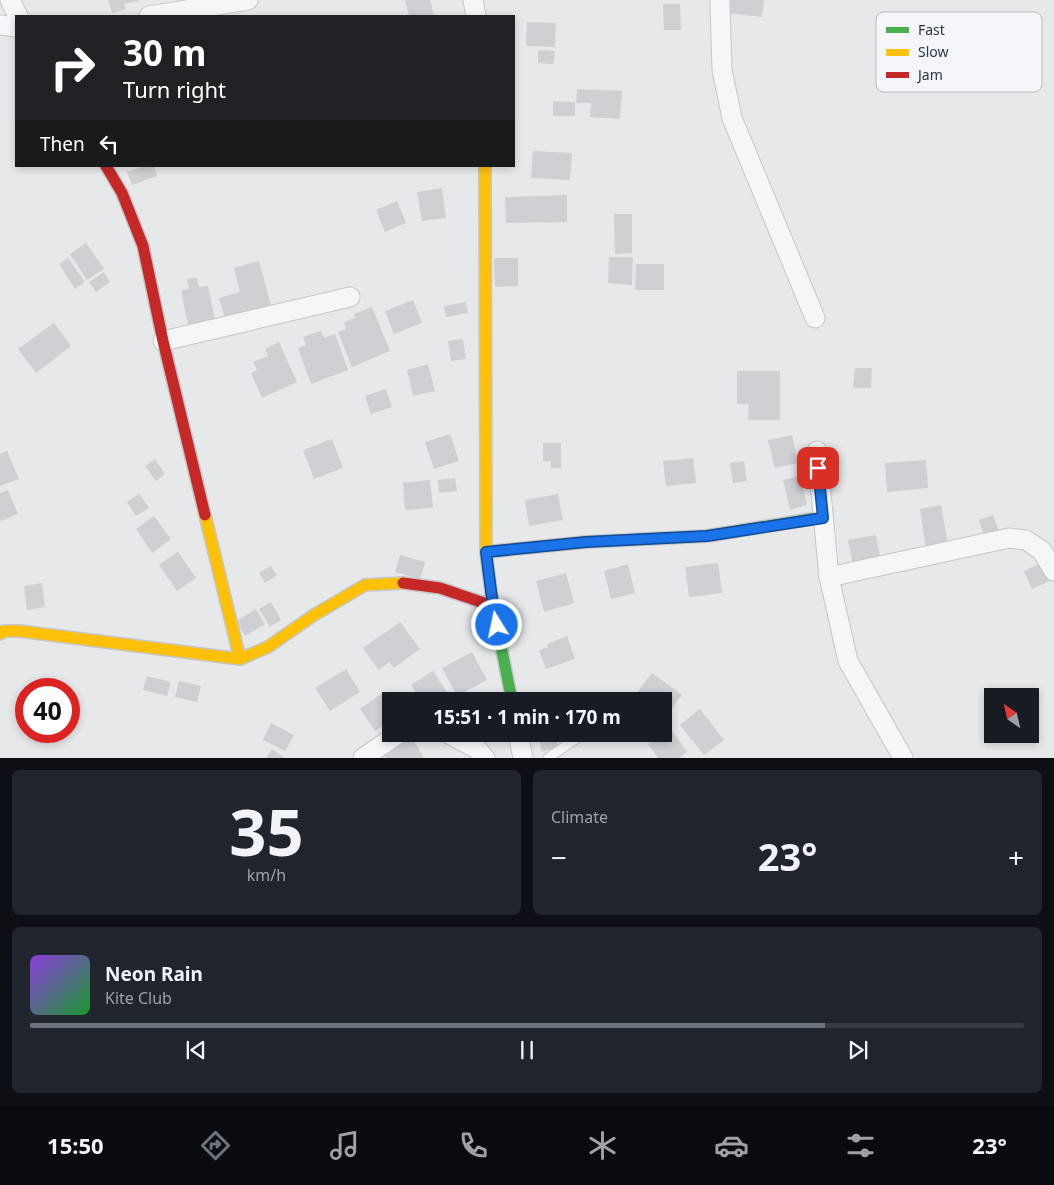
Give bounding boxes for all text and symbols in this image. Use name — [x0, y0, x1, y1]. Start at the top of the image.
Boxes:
legend — [876, 12, 1042, 92]
text: Fast — [918, 20, 945, 39]
text: 30 m — [123, 29, 206, 76]
icon: right — [40, 35, 105, 100]
text: Slow — [918, 42, 949, 61]
text: Jam — [916, 65, 943, 84]
text: Turn right — [123, 74, 226, 104]
icon: left — [95, 130, 123, 158]
text: Then — [40, 131, 85, 157]
pin — [797, 447, 839, 489]
icon: arrive — [804, 454, 832, 482]
position arrow — [470, 598, 522, 650]
speed limit sign: 40 — [15, 678, 80, 743]
north arrow — [984, 688, 1039, 742]
map controls — [984, 688, 1039, 743]
text: 15:51 · 1 min · 170 m — [433, 704, 621, 730]
text: 35 — [229, 787, 304, 875]
text: Climate — [551, 806, 608, 828]
text: 23° — [758, 830, 817, 882]
text: − — [551, 838, 567, 876]
text: + — [1008, 838, 1024, 876]
text: km/h — [247, 864, 286, 886]
text: Neon Rain — [105, 961, 203, 987]
text: Kite Club — [105, 987, 172, 1009]
icon: previous — [182, 1036, 210, 1064]
icon: pause — [513, 1036, 541, 1064]
icon: next — [844, 1036, 872, 1064]
icon: directions — [198, 1128, 233, 1163]
icon: music — [327, 1128, 362, 1163]
icon: phone — [456, 1128, 491, 1163]
icon: climate — [585, 1128, 620, 1163]
icon: car — [714, 1128, 749, 1163]
icon: filters — [843, 1128, 878, 1163]
text: 15:50 — [47, 1130, 104, 1160]
text: 23° — [972, 1130, 1007, 1160]

